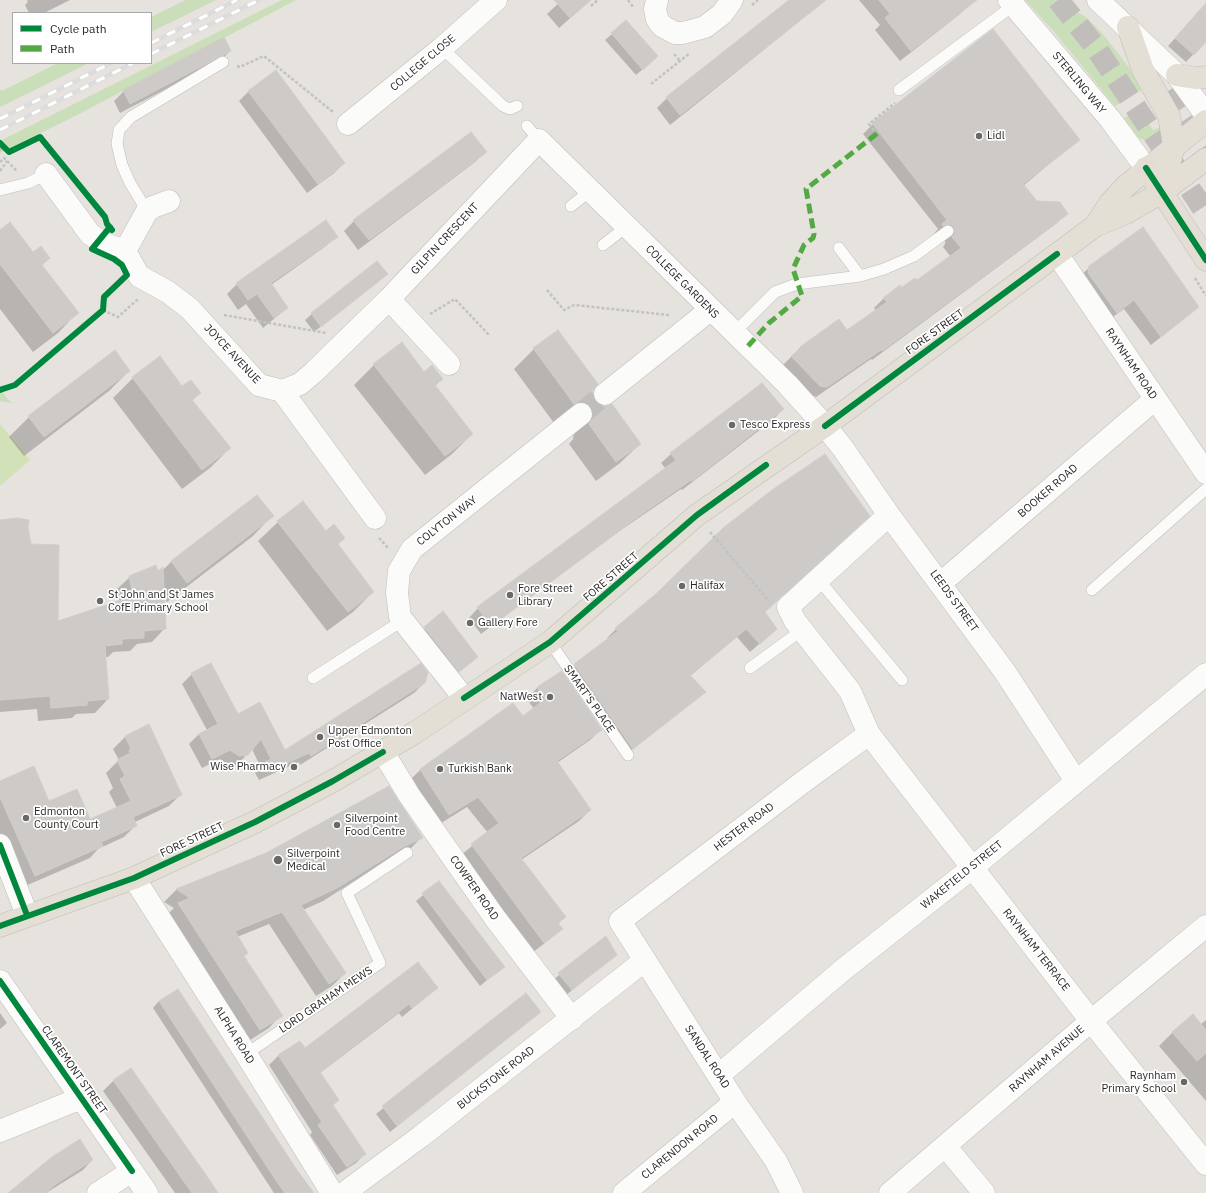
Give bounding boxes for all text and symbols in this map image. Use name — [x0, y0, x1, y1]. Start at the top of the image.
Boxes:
legend — [12, 12, 152, 64]
text: Cycle path — [50, 21, 107, 36]
street label: COLLEGE CLOSE — [388, 32, 458, 94]
text: Path — [50, 41, 75, 56]
street label: STERLING WAY — [1049, 49, 1109, 117]
place label: Lidl — [987, 129, 1005, 143]
marker: Lidl — [974, 131, 984, 141]
street label: GILPIN CRESCENT — [408, 200, 482, 278]
street label: COLLEGE GARDENS — [643, 243, 721, 321]
street label: FORE STREET — [903, 307, 967, 357]
street label: JOYCE AVENUE — [201, 322, 263, 386]
street label: RAYNHAM ROAD — [1102, 326, 1160, 402]
place label: Tesco Express — [740, 418, 810, 432]
marker: Tesco Express — [727, 420, 737, 430]
street label: BOOKER ROAD — [1015, 461, 1081, 521]
street label: COLYTON WAY — [414, 493, 480, 549]
street label: FORE STREET — [581, 550, 641, 604]
street label: LEEDS STREET — [927, 567, 981, 635]
place label: Halifax — [690, 579, 724, 593]
marker: Halifax — [677, 581, 687, 591]
place label: Fore Street Library — [518, 582, 573, 608]
place label: St John and St James CofE Primary School — [108, 588, 214, 614]
marker: Fore Street Library — [505, 590, 515, 600]
marker: St John and St James CofE Primary School — [95, 596, 105, 606]
place label: Gallery Fore — [478, 616, 538, 630]
marker: Gallery Fore — [465, 618, 475, 628]
street label: SMART'S PLACE — [561, 663, 617, 735]
place label: NatWest — [500, 690, 542, 704]
marker: NatWest — [545, 692, 555, 702]
place label: Upper Edmonton Post Office — [328, 724, 412, 750]
marker: Upper Edmonton Post Office — [315, 732, 325, 742]
place label: Wise Pharmacy — [210, 760, 286, 774]
marker: Wise Pharmacy — [289, 762, 299, 772]
place label: Turkish Bank — [448, 762, 512, 776]
marker: Turkish Bank — [435, 764, 445, 774]
street label: HESTER ROAD — [711, 800, 777, 854]
place label: Edmonton County Court — [34, 805, 99, 831]
place label: Silverpoint Food Centre — [345, 812, 405, 838]
marker: Edmonton County Court — [21, 813, 31, 823]
street label: FORE STREET — [158, 820, 226, 860]
marker: Silverpoint Food Centre — [332, 820, 342, 830]
street label: WAKEFIELD STREET — [918, 838, 1006, 912]
place label: Silverpoint Medical — [287, 847, 340, 873]
street label: COWPER ROAD — [447, 853, 501, 923]
marker: Silverpoint Medical — [272, 854, 284, 866]
street label: RAYNHAM TERRACE — [1000, 906, 1072, 994]
street label: LORD GRAHAM MEWS — [277, 964, 375, 1036]
street label: ALPHA ROAD — [211, 1004, 257, 1066]
street label: CLAREMONT STREET — [38, 1023, 110, 1117]
street label: SANDAL ROAD — [682, 1023, 732, 1091]
street label: RAYNHAM AVENUE — [1007, 1023, 1087, 1095]
street label: BUCKSTONE ROAD — [455, 1044, 537, 1112]
place label: Raynham Primary School — [1101, 1069, 1176, 1095]
marker: Raynham Primary School — [1179, 1077, 1189, 1087]
street label: CLARENDON ROAD — [639, 1112, 721, 1182]

